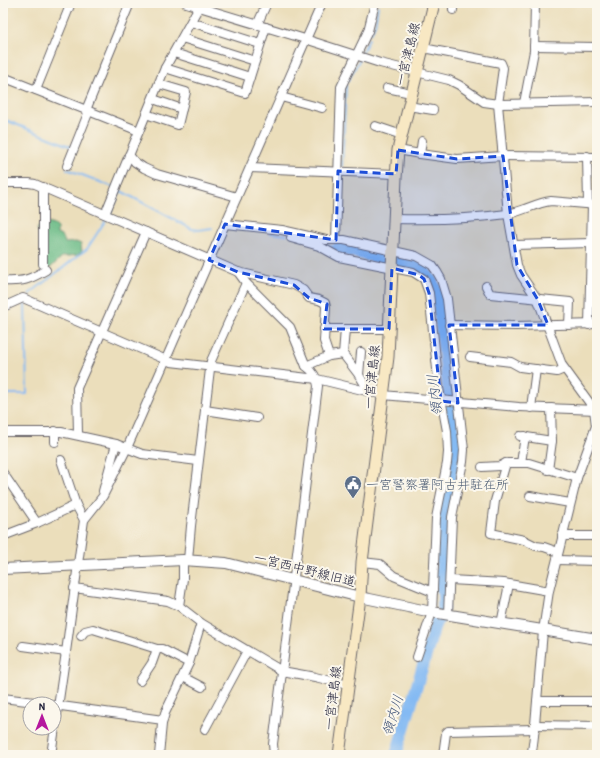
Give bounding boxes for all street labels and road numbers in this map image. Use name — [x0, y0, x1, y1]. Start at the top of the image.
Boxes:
street label: 一宮津島線 — [390, 19, 424, 88]
street label: 一宮津島線 — [359, 343, 383, 410]
street label: 一宮西中野線旧道 — [252, 548, 358, 590]
street label: 一宮津島線 — [319, 664, 345, 731]

